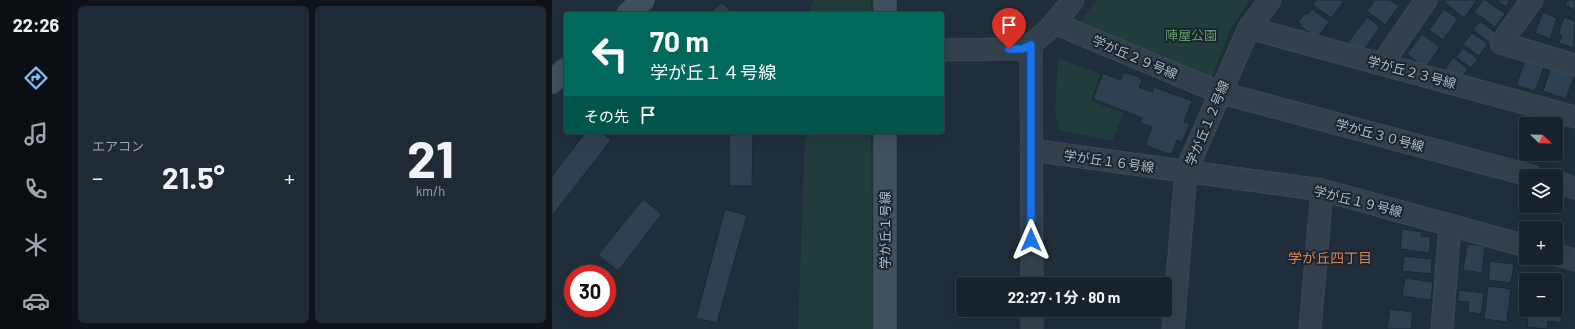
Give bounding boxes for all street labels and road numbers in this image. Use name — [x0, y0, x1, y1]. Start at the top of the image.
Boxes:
street label: 学が丘２９号線 — [1090, 32, 1180, 82]
street label: 学が丘２３号線 — [1366, 52, 1458, 92]
street label: 学が丘１２号線 — [1182, 78, 1232, 168]
street label: 学が丘３０号線 — [1334, 115, 1426, 155]
street label: 学が丘１６号線 — [1063, 147, 1155, 175]
street label: 学が丘１９号線 — [1312, 182, 1404, 220]
street label: 学が丘１号線 — [877, 191, 893, 269]

